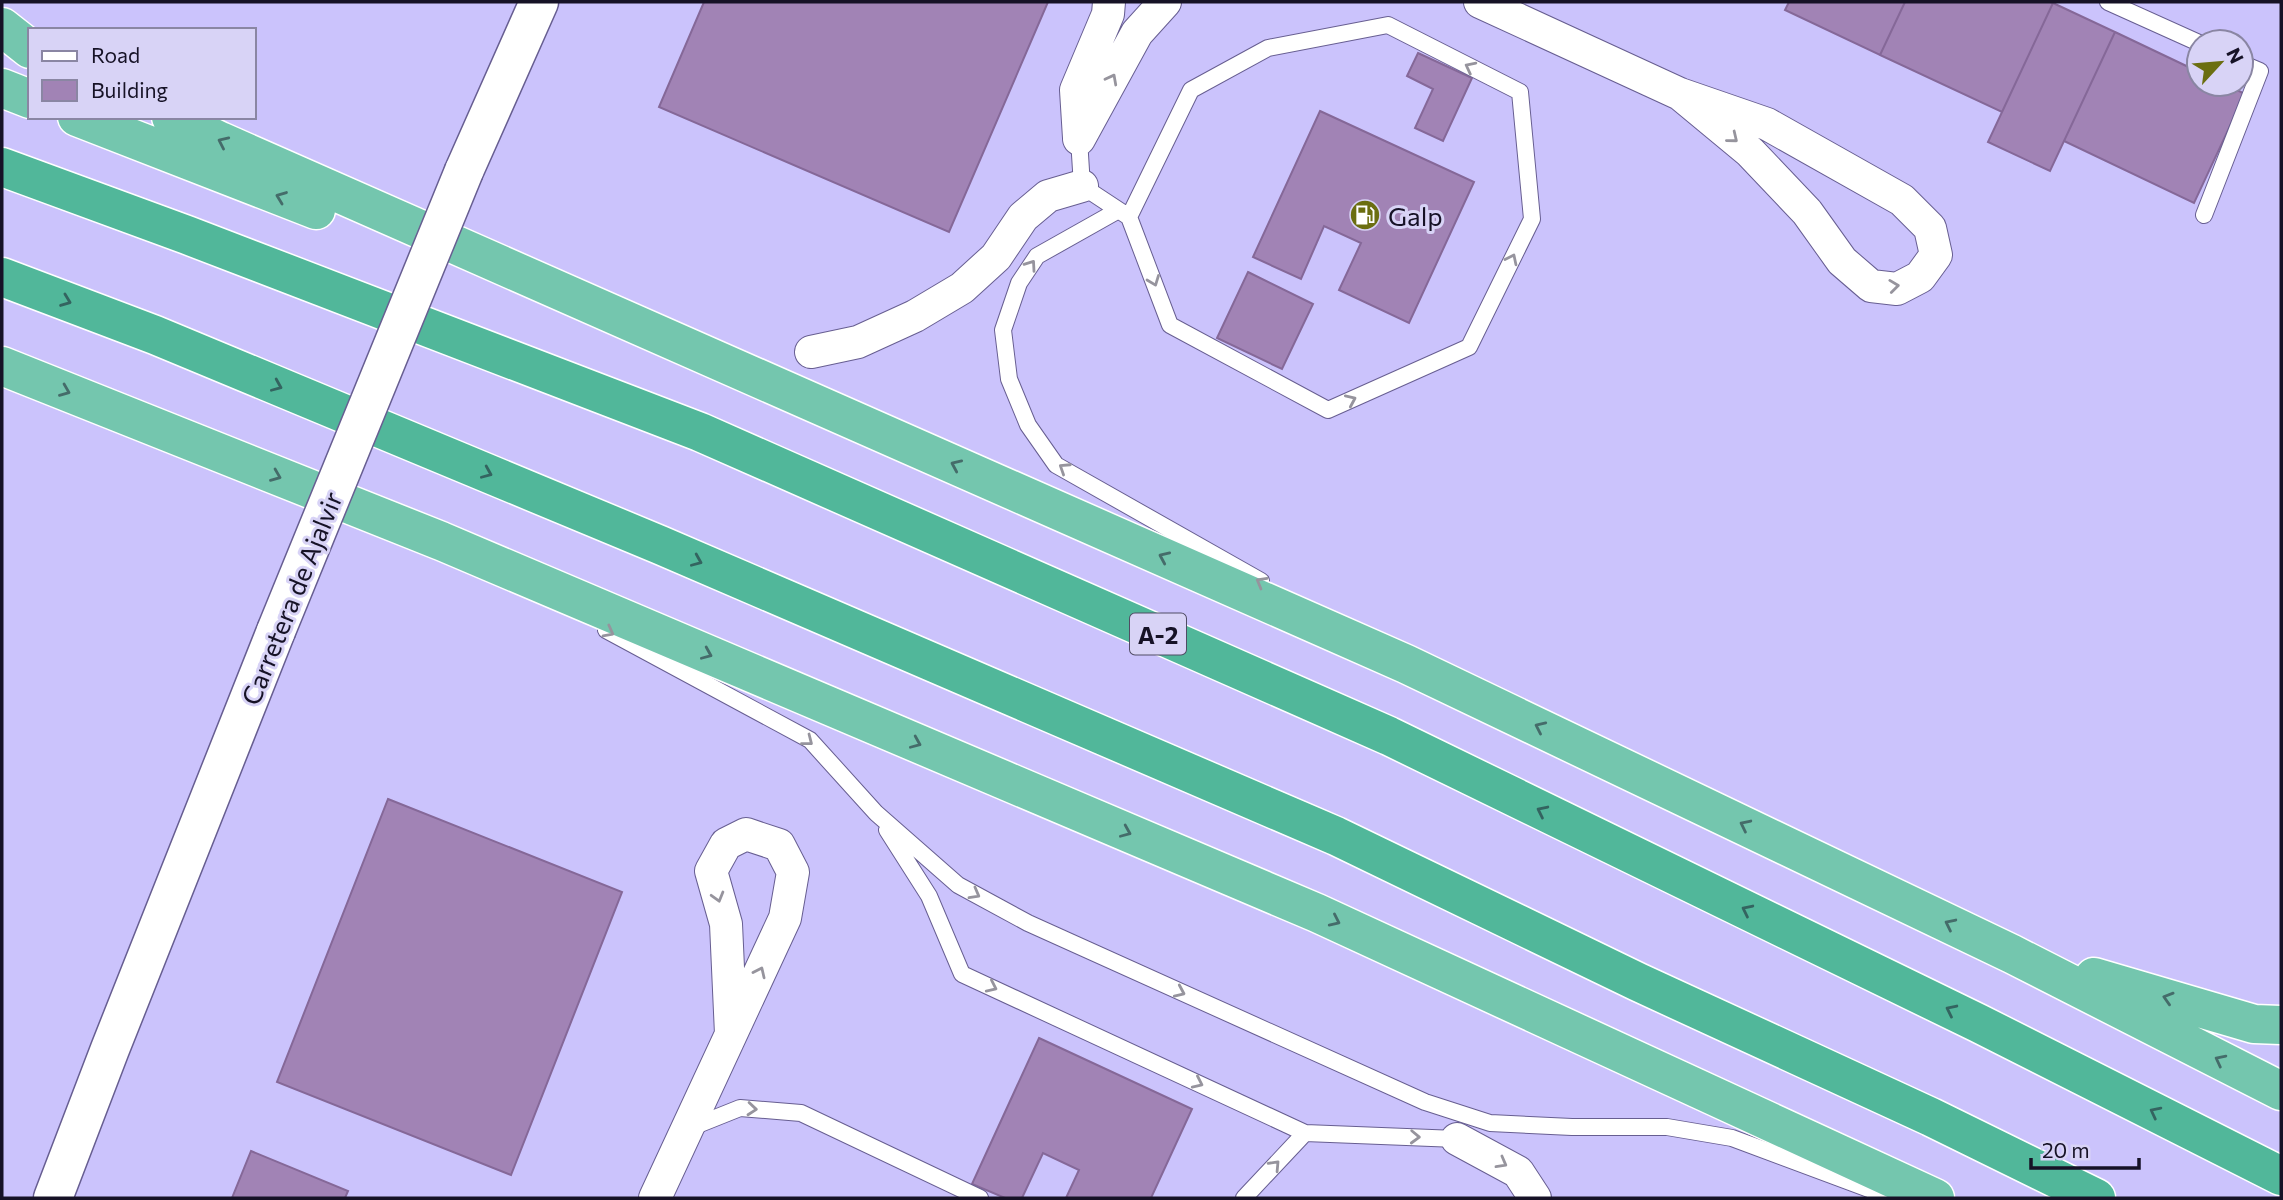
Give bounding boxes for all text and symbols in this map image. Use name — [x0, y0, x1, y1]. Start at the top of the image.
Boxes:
legend — [28, 28, 256, 119]
north arrow — [2185, 28, 2255, 98]
text: Road — [91, 42, 140, 67]
text: N — [2222, 44, 2249, 67]
one-way arrow — [1465, 61, 1477, 75]
one-way arrow — [1104, 74, 1117, 86]
text: Building — [91, 77, 168, 102]
one-way arrow — [1726, 129, 1738, 142]
one-way arrow — [218, 137, 230, 151]
one-way arrow — [275, 191, 287, 205]
fuel station icon: Galp — [1348, 198, 1382, 232]
place label: Galp — [1388, 200, 1443, 231]
one-way arrow — [1504, 254, 1518, 266]
one-way arrow — [1023, 260, 1035, 273]
one-way arrow — [1145, 274, 1159, 286]
one-way arrow — [1889, 278, 1900, 293]
one-way arrow — [59, 293, 71, 307]
one-way arrow — [269, 378, 282, 392]
one-way arrow — [58, 383, 70, 397]
one-way arrow — [1344, 394, 1356, 408]
one-way arrow — [951, 459, 963, 473]
one-way arrow — [1059, 464, 1072, 477]
one-way arrow — [479, 465, 492, 479]
one-way arrow — [270, 467, 282, 481]
street label: Carretera de Ajalvir — [234, 487, 348, 709]
one-way arrow — [1159, 551, 1171, 565]
one-way arrow — [689, 553, 702, 567]
one-way arrow — [1256, 577, 1269, 590]
road number: A-2 — [1130, 614, 1186, 654]
one-way arrow — [602, 623, 614, 637]
one-way arrow — [699, 646, 712, 660]
one-way arrow — [1535, 722, 1547, 736]
one-way arrow — [800, 733, 813, 745]
one-way arrow — [909, 735, 921, 749]
one-way arrow — [1537, 805, 1549, 819]
one-way arrow — [1740, 819, 1753, 833]
one-way arrow — [1119, 823, 1131, 837]
one-way arrow — [968, 886, 980, 899]
one-way arrow — [710, 891, 724, 903]
one-way arrow — [1742, 904, 1754, 918]
one-way arrow — [1328, 913, 1340, 927]
one-way arrow — [1945, 918, 1957, 932]
one-way arrow — [752, 967, 766, 979]
one-way arrow — [985, 979, 997, 993]
one-way arrow — [1173, 984, 1185, 998]
one-way arrow — [2162, 991, 2174, 1006]
one-way arrow — [1946, 1004, 1958, 1018]
one-way arrow — [2215, 1055, 2228, 1069]
one-way arrow — [1191, 1075, 1203, 1089]
one-way arrow — [746, 1101, 757, 1116]
one-way arrow — [2150, 1106, 2162, 1120]
scale bar — [2031, 1126, 2140, 1170]
one-way arrow — [1410, 1129, 1421, 1144]
text: 20 m — [2042, 1137, 2090, 1162]
one-way arrow — [1494, 1155, 1507, 1168]
one-way arrow — [1266, 1160, 1279, 1173]

